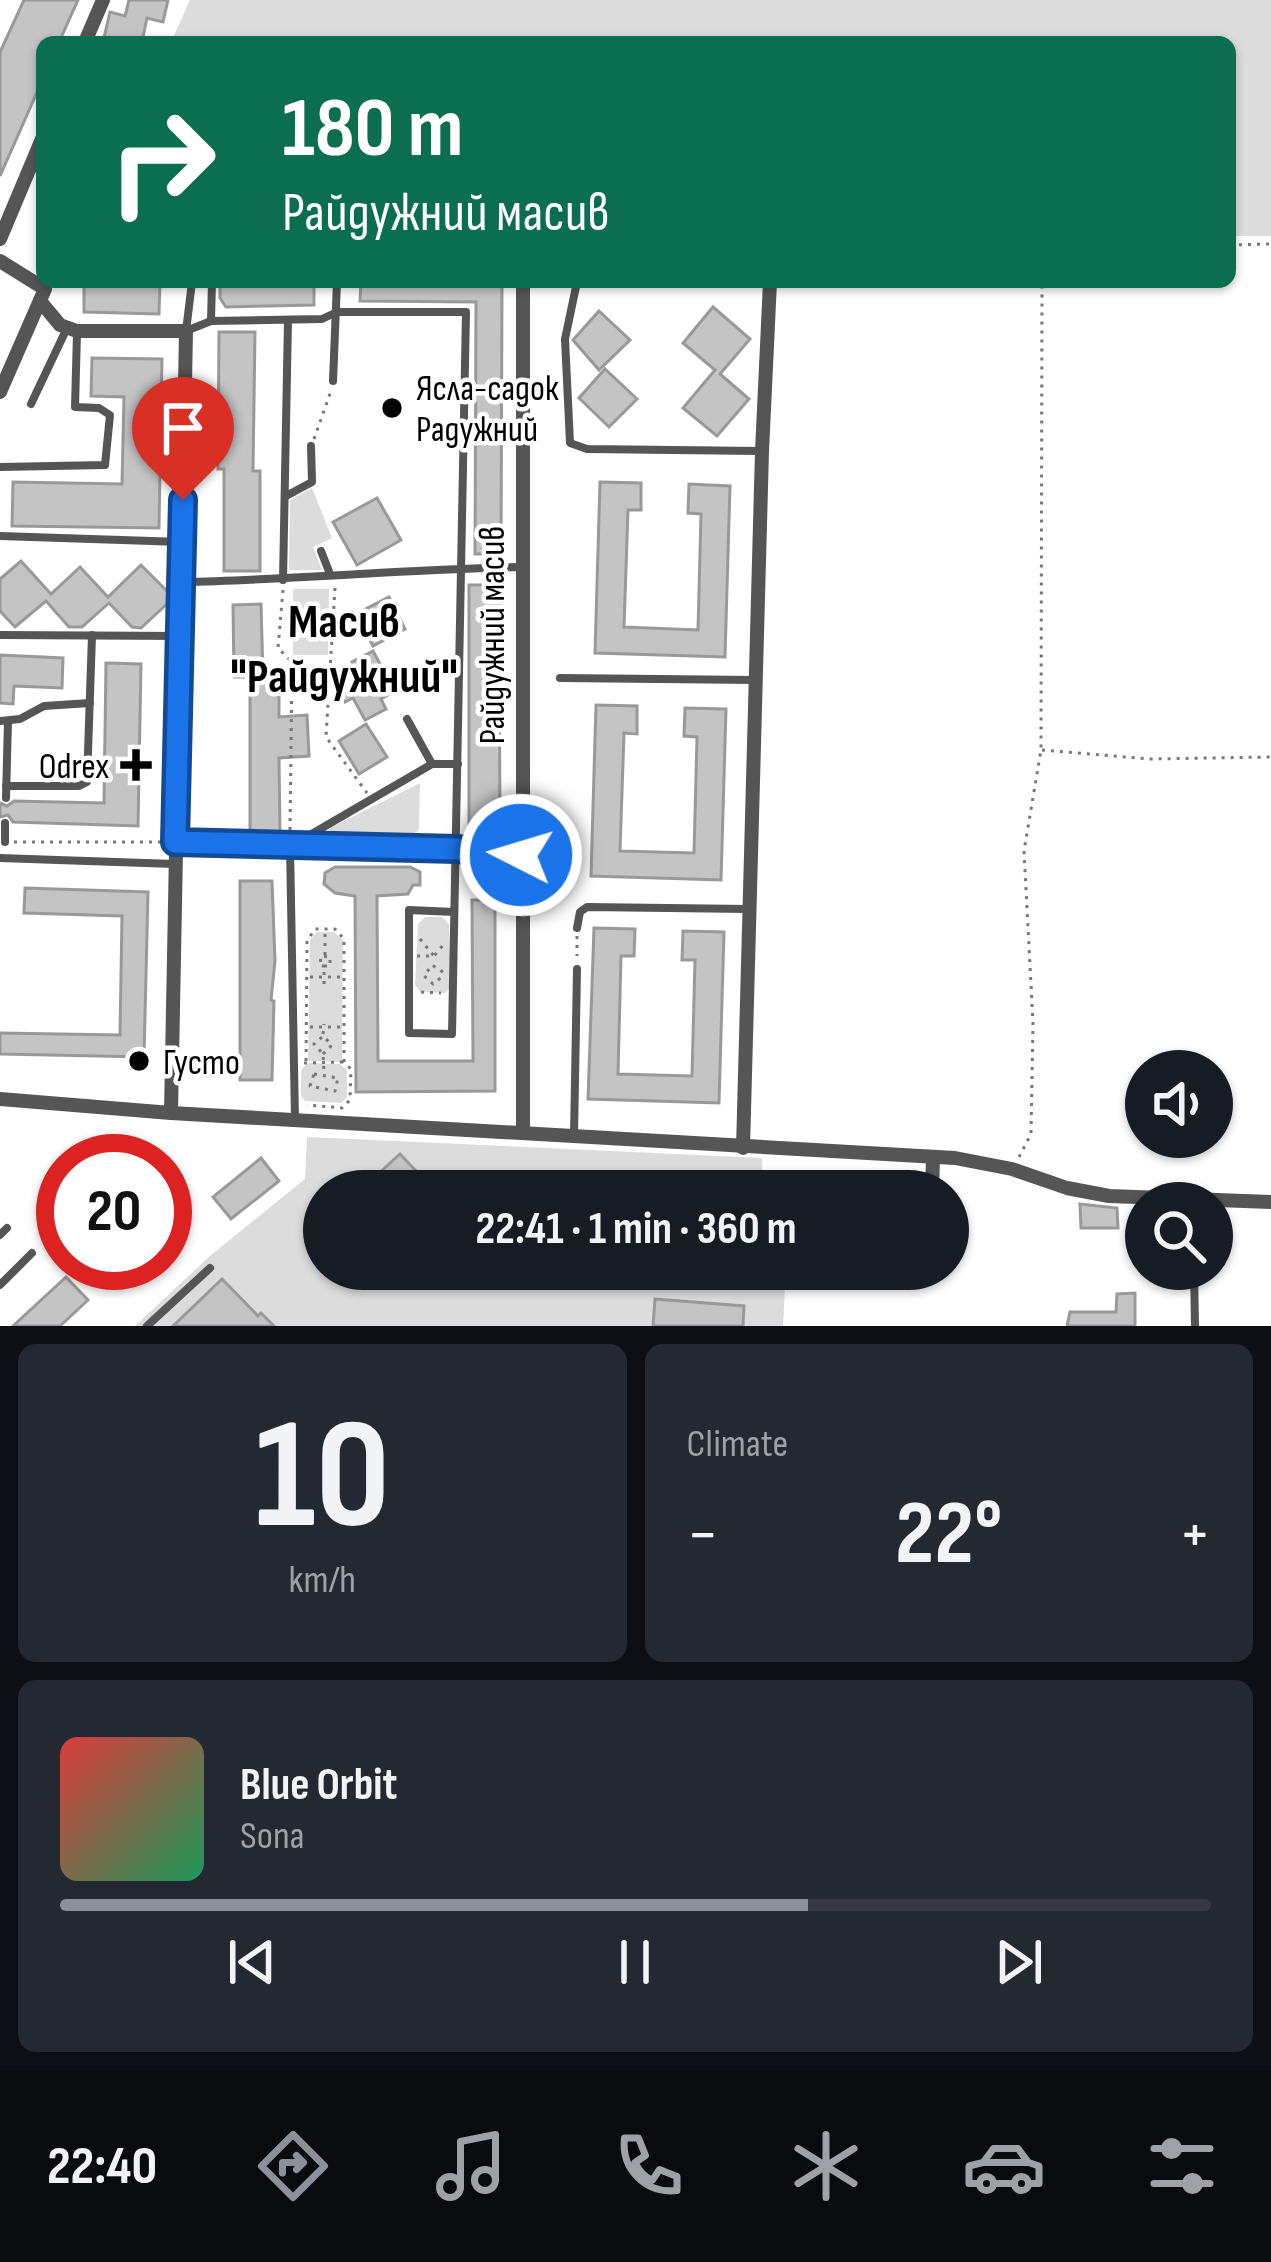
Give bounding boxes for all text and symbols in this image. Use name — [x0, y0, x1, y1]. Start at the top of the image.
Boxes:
text: 180 m — [282, 79, 463, 180]
icon: right — [84, 84, 240, 240]
text: Райдужний масив — [282, 181, 610, 246]
place label: Ясла-садок Радужний — [416, 368, 559, 452]
pin — [132, 377, 234, 500]
icon: arrive — [150, 395, 216, 461]
marker: Ясла-садок Радужний — [379, 395, 405, 421]
street label: Райдужний масив — [472, 526, 515, 744]
district label: Масив "Райдужний" — [230, 594, 458, 706]
place label: Odrex — [39, 746, 109, 789]
marker: Odrex — [120, 749, 152, 781]
position arrow — [458, 792, 584, 918]
place label: Густо — [163, 1042, 240, 1085]
marker: Густо — [126, 1048, 152, 1074]
map controls — [1125, 1050, 1233, 1290]
button: sound — [1125, 1050, 1233, 1158]
speed limit sign: 20 — [36, 1134, 192, 1290]
button: search — [1125, 1182, 1233, 1290]
text: 22:41 · 1 min · 360 m — [476, 1202, 796, 1257]
text: 10 — [255, 1385, 390, 1572]
text: Climate — [687, 1421, 788, 1468]
text: 22° — [895, 1481, 1002, 1589]
text: − — [687, 1496, 719, 1575]
text: + — [1179, 1496, 1211, 1575]
text: km/h — [289, 1557, 356, 1604]
text: Blue Orbit — [240, 1758, 397, 1813]
text: Sona — [240, 1813, 305, 1860]
icon: previous — [219, 1929, 285, 1995]
icon: pause — [602, 1929, 668, 1995]
icon: next — [986, 1929, 1052, 1995]
icon: directions — [251, 2124, 335, 2208]
icon: music — [429, 2124, 513, 2208]
icon: phone — [607, 2124, 691, 2208]
icon: climate — [784, 2124, 868, 2208]
icon: car — [962, 2124, 1046, 2208]
icon: filters — [1140, 2124, 1224, 2208]
text: 22:40 — [47, 2134, 157, 2199]

